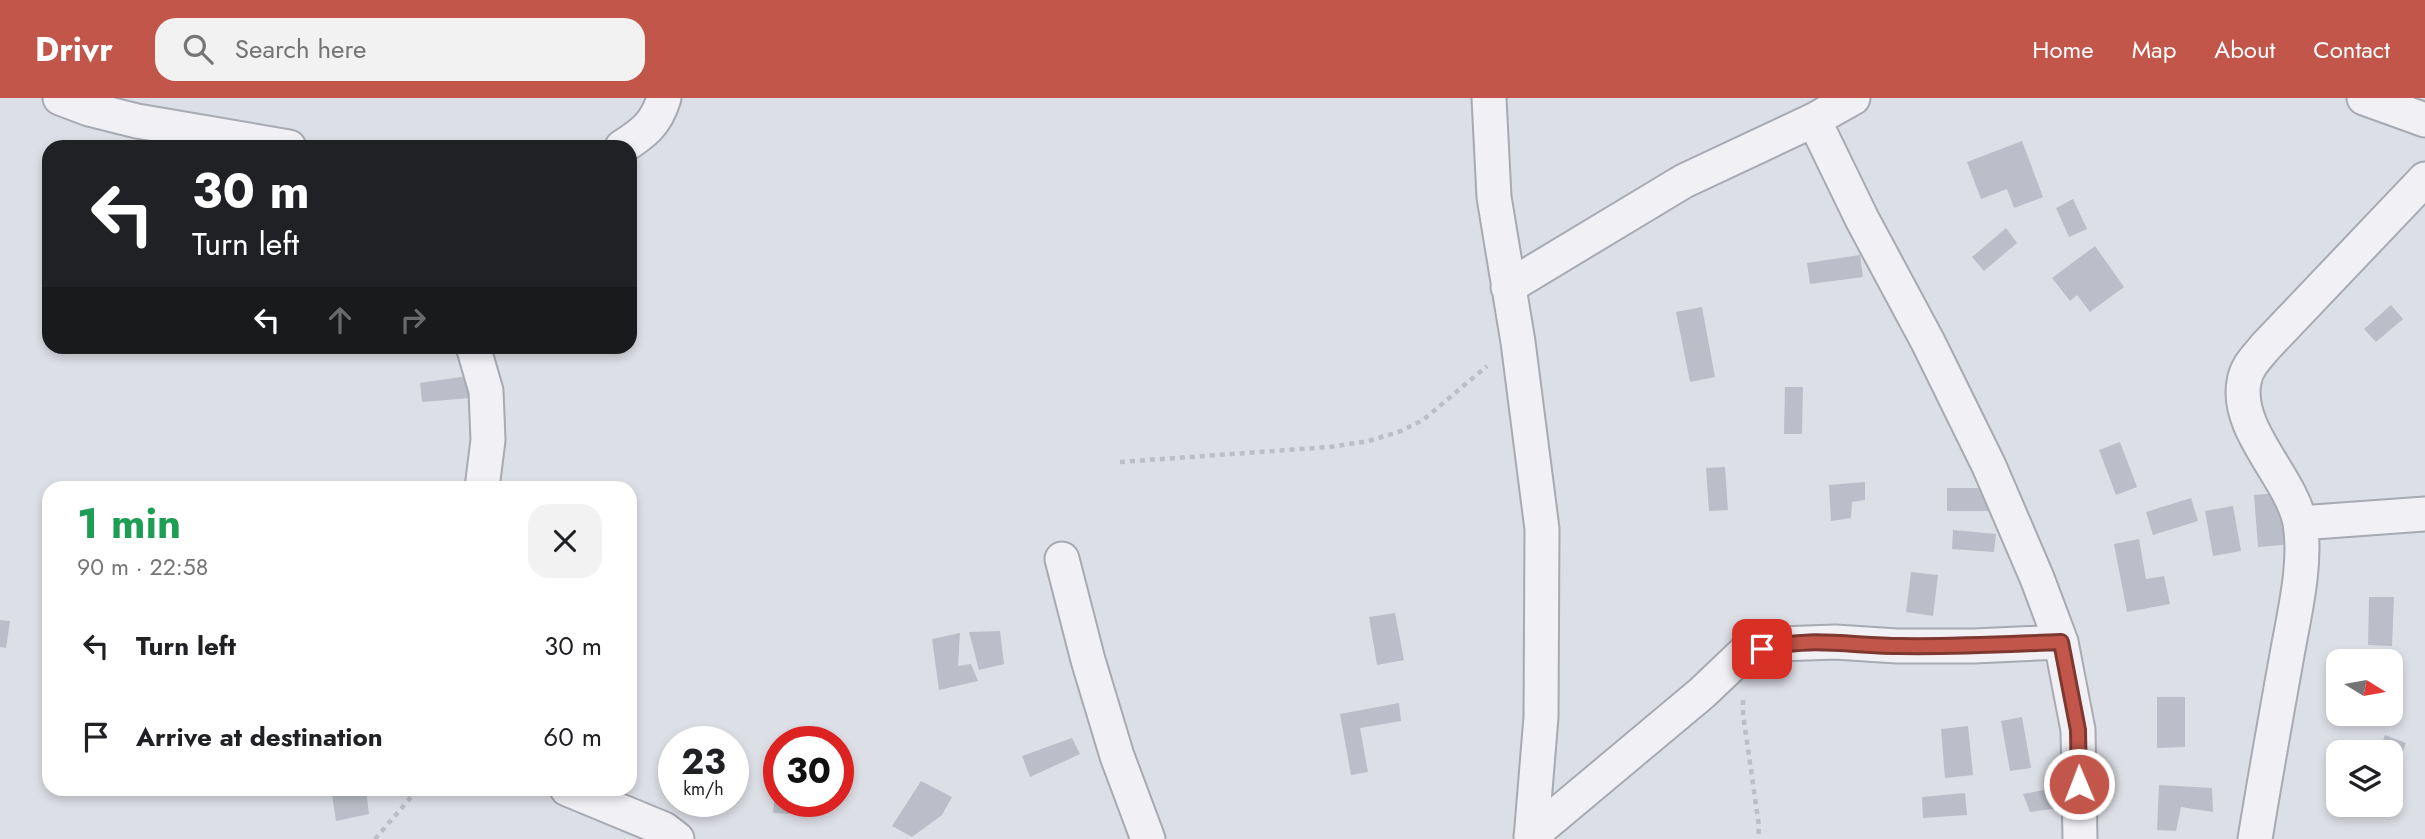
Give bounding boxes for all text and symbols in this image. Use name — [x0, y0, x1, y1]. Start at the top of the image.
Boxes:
search box — [155, 18, 645, 81]
text: Drivr — [35, 26, 113, 73]
icon: search — [179, 30, 217, 68]
text: Search here — [235, 30, 366, 68]
text: Home — [2032, 32, 2094, 67]
text: Map — [2132, 32, 2176, 67]
text: About — [2214, 32, 2275, 67]
text: Contact — [2313, 32, 2390, 67]
text: 30 m — [192, 156, 310, 226]
icon: left — [77, 168, 168, 259]
text: Turn left — [192, 221, 299, 267]
icon: left — [248, 301, 286, 339]
icon: ahead — [321, 301, 359, 339]
icon: right — [394, 301, 432, 339]
text: 1 min — [77, 493, 181, 554]
button: close — [528, 504, 602, 578]
text: 90 m · 22:58 — [77, 550, 208, 584]
pin — [1732, 619, 1792, 679]
icon: left — [77, 627, 115, 665]
text: Turn left — [136, 627, 236, 665]
text: 30 m — [544, 627, 602, 665]
icon: arrive — [1743, 630, 1781, 668]
north arrow — [2326, 649, 2403, 726]
map controls — [2326, 649, 2403, 817]
icon: arrive — [77, 718, 115, 756]
text: Arrive at destination — [136, 718, 383, 756]
text: 60 m — [543, 718, 602, 756]
speed limit sign: 30 — [763, 726, 854, 817]
text: 23 — [681, 737, 726, 787]
button: layers — [2326, 740, 2403, 817]
position arrow — [2042, 747, 2116, 821]
text: km/h — [683, 776, 724, 802]

